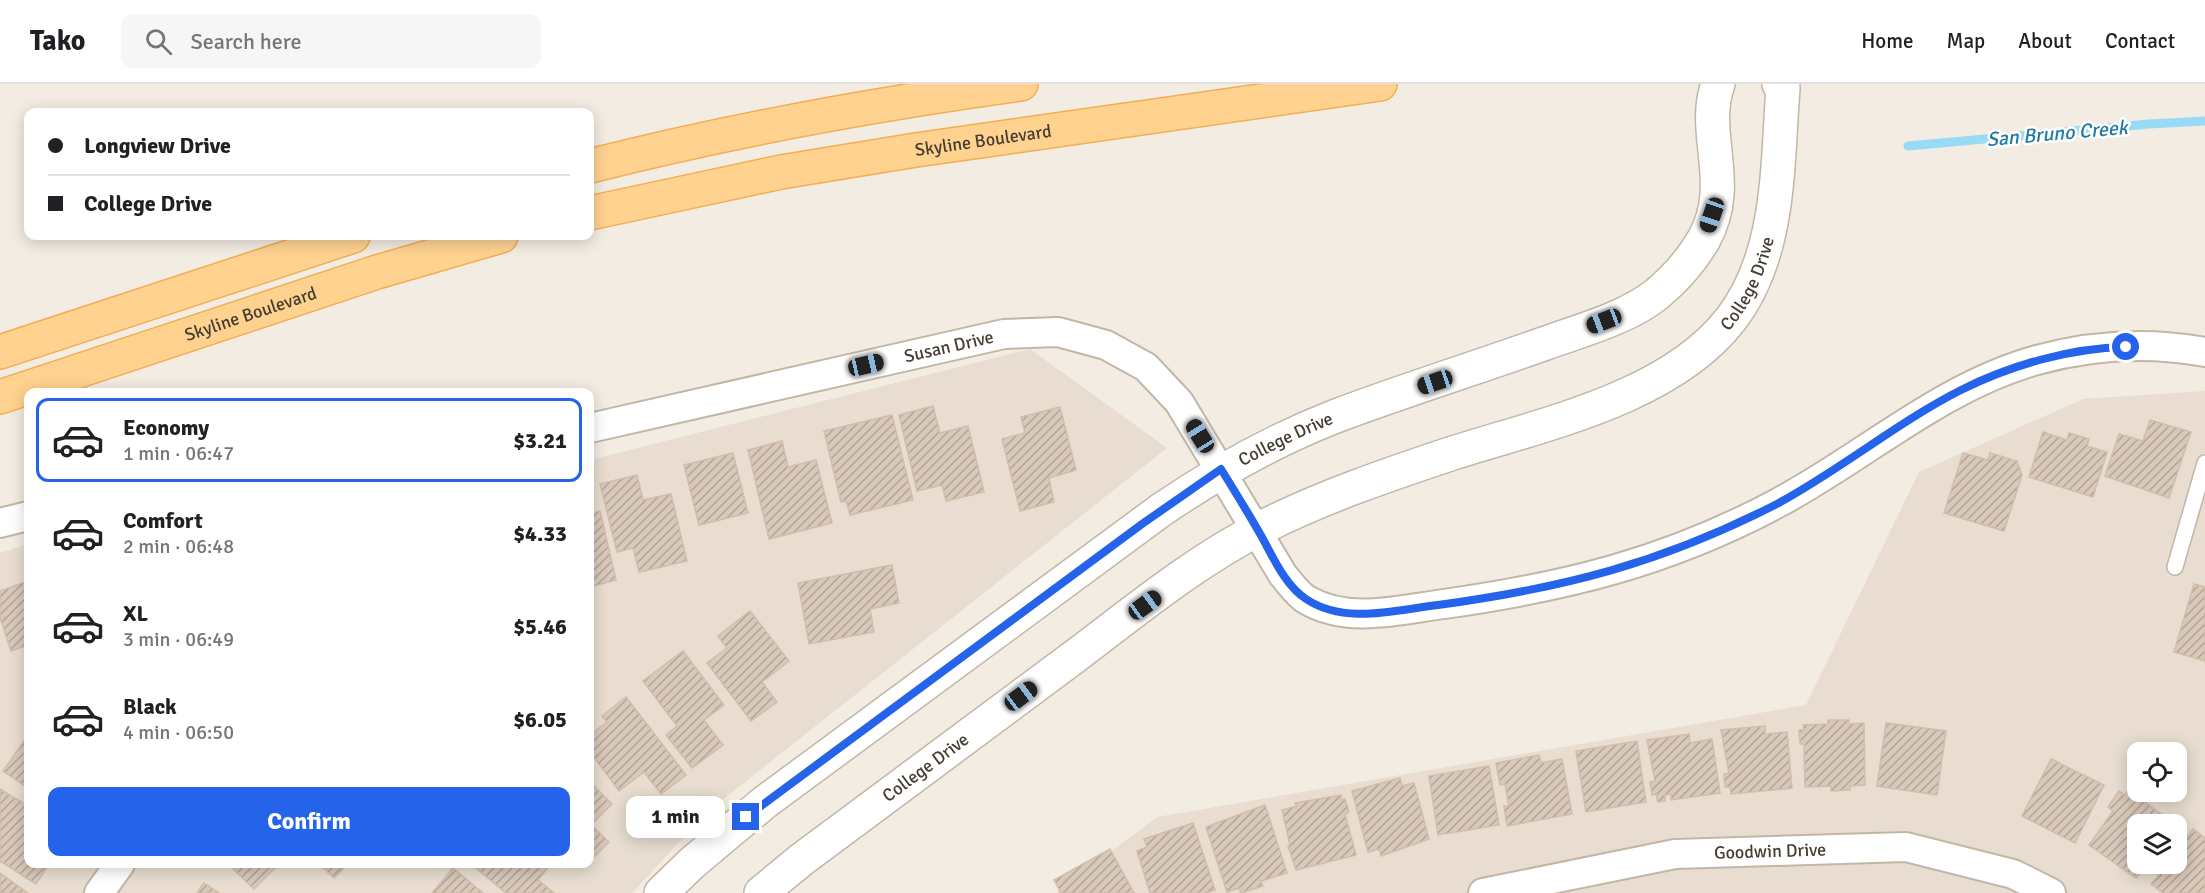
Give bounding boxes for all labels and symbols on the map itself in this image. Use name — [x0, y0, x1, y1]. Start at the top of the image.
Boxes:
water label: San Bruno Creek — [1985, 115, 2131, 152]
street label: Skyline Boulevard — [913, 120, 1053, 161]
car — [1698, 195, 1726, 235]
street label: College Drive — [1715, 234, 1779, 335]
street label: Skyline Boulevard — [182, 282, 319, 346]
car — [1584, 306, 1624, 336]
street label: Susan Drive — [902, 326, 996, 367]
route start — [2112, 333, 2139, 360]
car — [846, 352, 886, 378]
car — [1415, 368, 1455, 396]
street label: College Drive — [1234, 407, 1336, 471]
car — [1183, 416, 1217, 456]
car — [1125, 587, 1165, 623]
car — [1001, 678, 1041, 714]
street label: College Drive — [878, 728, 973, 807]
callout: 1 min — [626, 796, 725, 838]
route end — [732, 803, 759, 830]
street label: Goodwin Drive — [1714, 838, 1826, 864]

